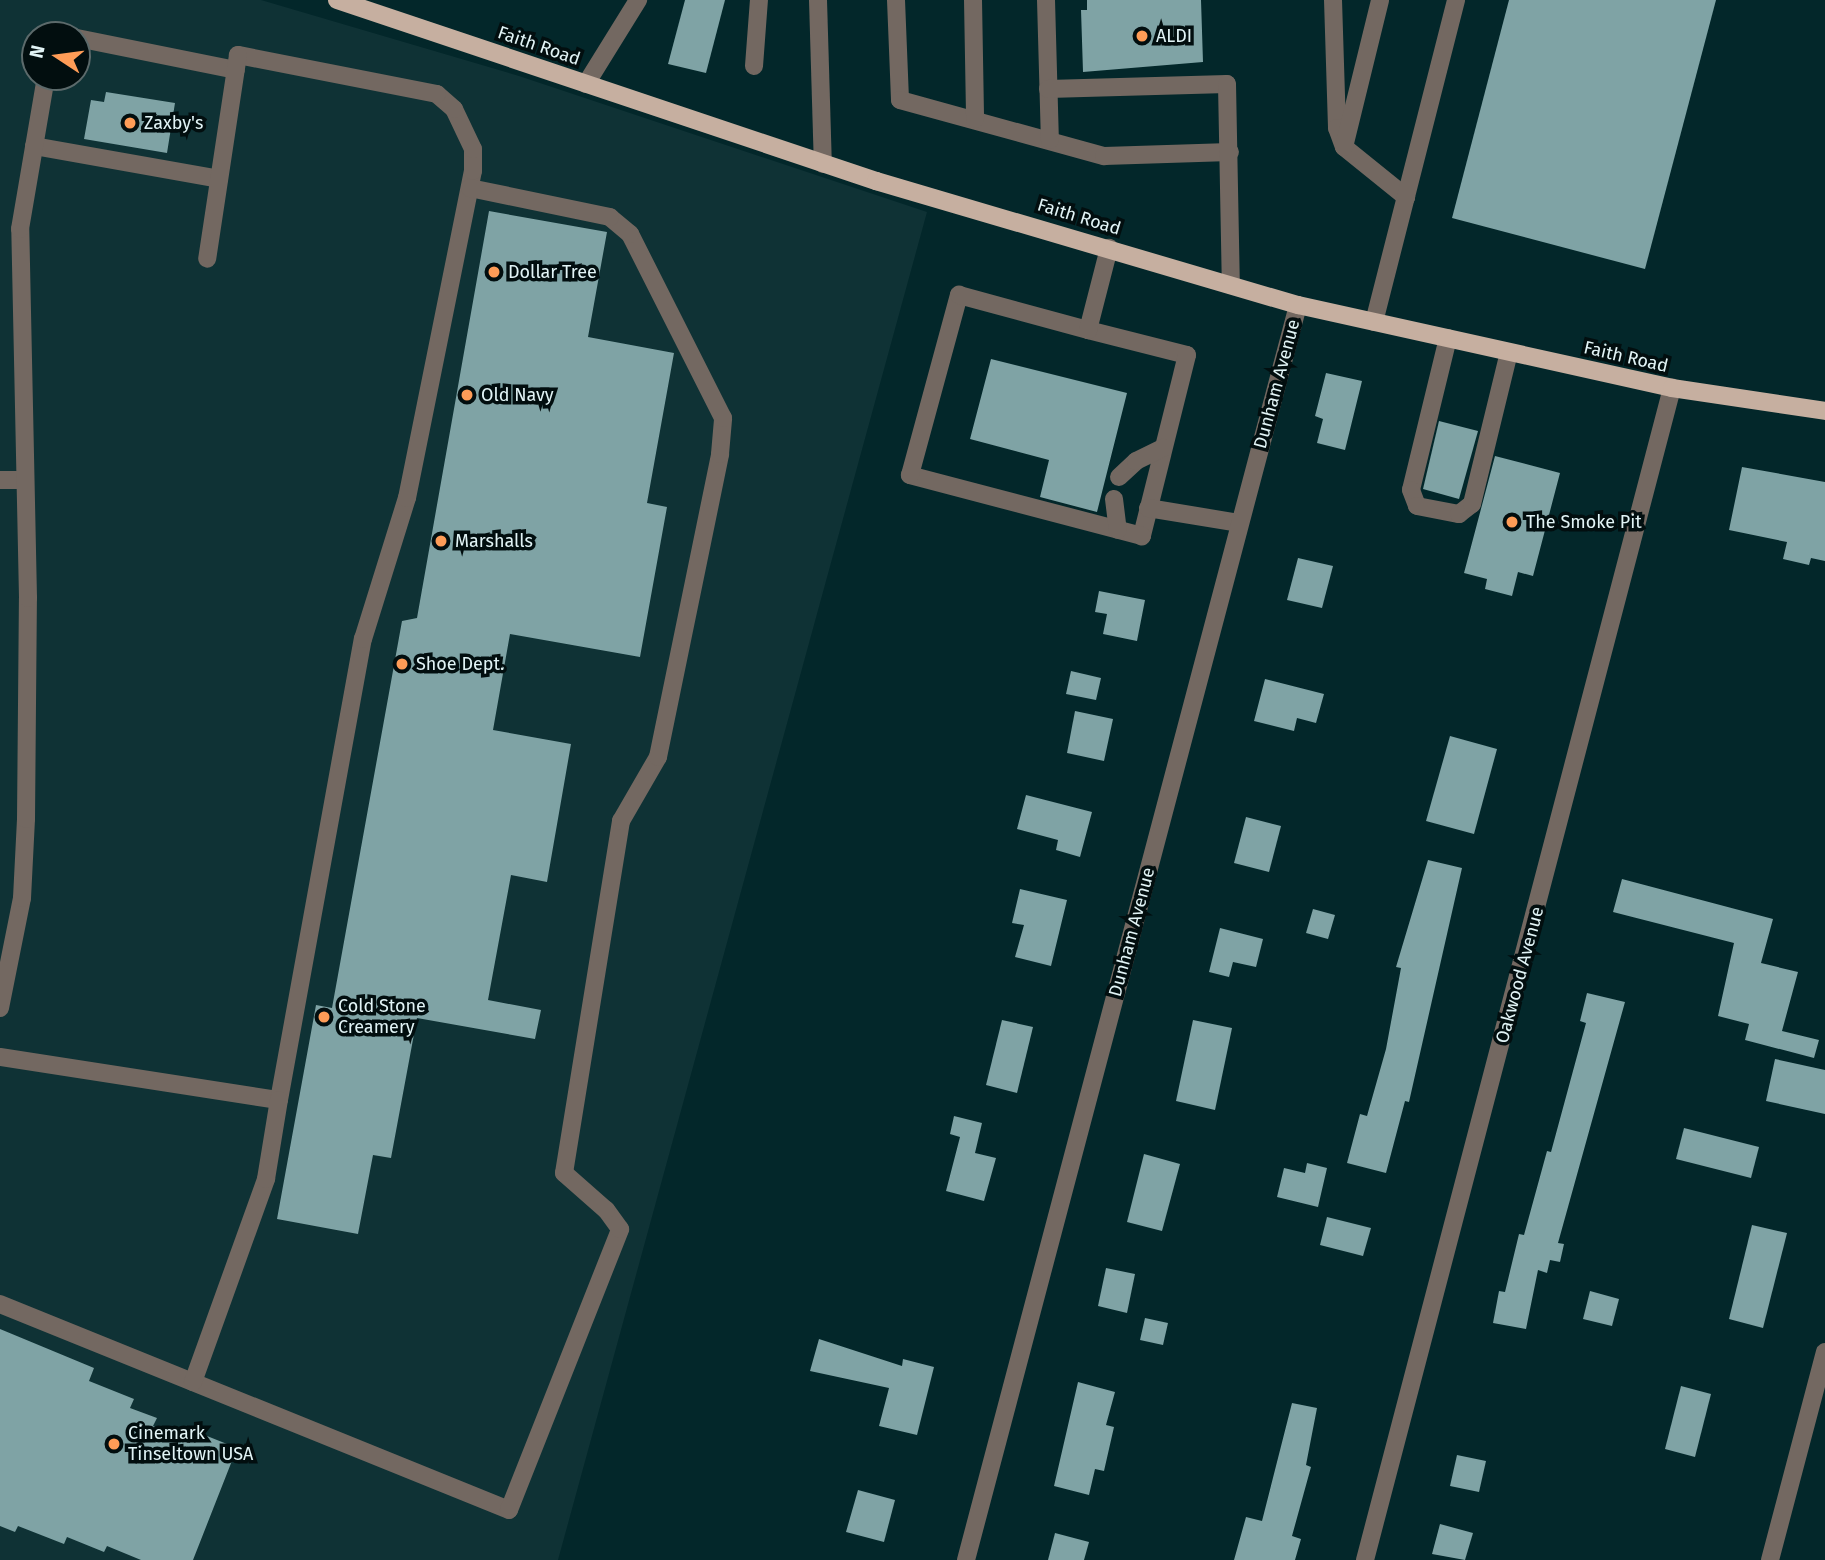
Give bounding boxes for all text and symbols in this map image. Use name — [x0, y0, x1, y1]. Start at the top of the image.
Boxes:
north arrow — [21, 21, 91, 91]
street label: Faith Road — [495, 22, 583, 70]
place label: ALDI — [1156, 25, 1192, 47]
marker: ALDI — [1134, 28, 1150, 44]
text: N — [24, 43, 50, 60]
place label: Zaxby's — [144, 112, 203, 134]
marker: Zaxby's — [122, 115, 138, 131]
street label: Faith Road — [1035, 194, 1123, 240]
place label: Dollar Tree — [508, 261, 597, 283]
marker: Dollar Tree — [486, 264, 502, 280]
street label: Dunham Avenue — [1249, 317, 1305, 451]
street label: Faith Road — [1582, 337, 1670, 377]
place label: Old Navy — [481, 384, 554, 406]
marker: Old Navy — [459, 387, 475, 403]
place label: The Smoke Pit — [1526, 511, 1642, 533]
marker: The Smoke Pit — [1504, 514, 1520, 530]
place label: Marshalls — [455, 530, 533, 552]
marker: Marshalls — [433, 533, 449, 549]
place label: Shoe Dept. — [416, 653, 504, 675]
marker: Shoe Dept. — [394, 656, 410, 672]
street label: Dunham Avenue — [1104, 865, 1160, 999]
street label: Oakwood Avenue — [1491, 904, 1549, 1046]
place label: Cold Stone Creamery — [338, 996, 426, 1038]
marker: Cold Stone Creamery — [316, 1009, 332, 1025]
place label: Cinemark Tinseltown USA — [128, 1423, 253, 1466]
marker: Cinemark Tinseltown USA — [106, 1436, 122, 1452]

